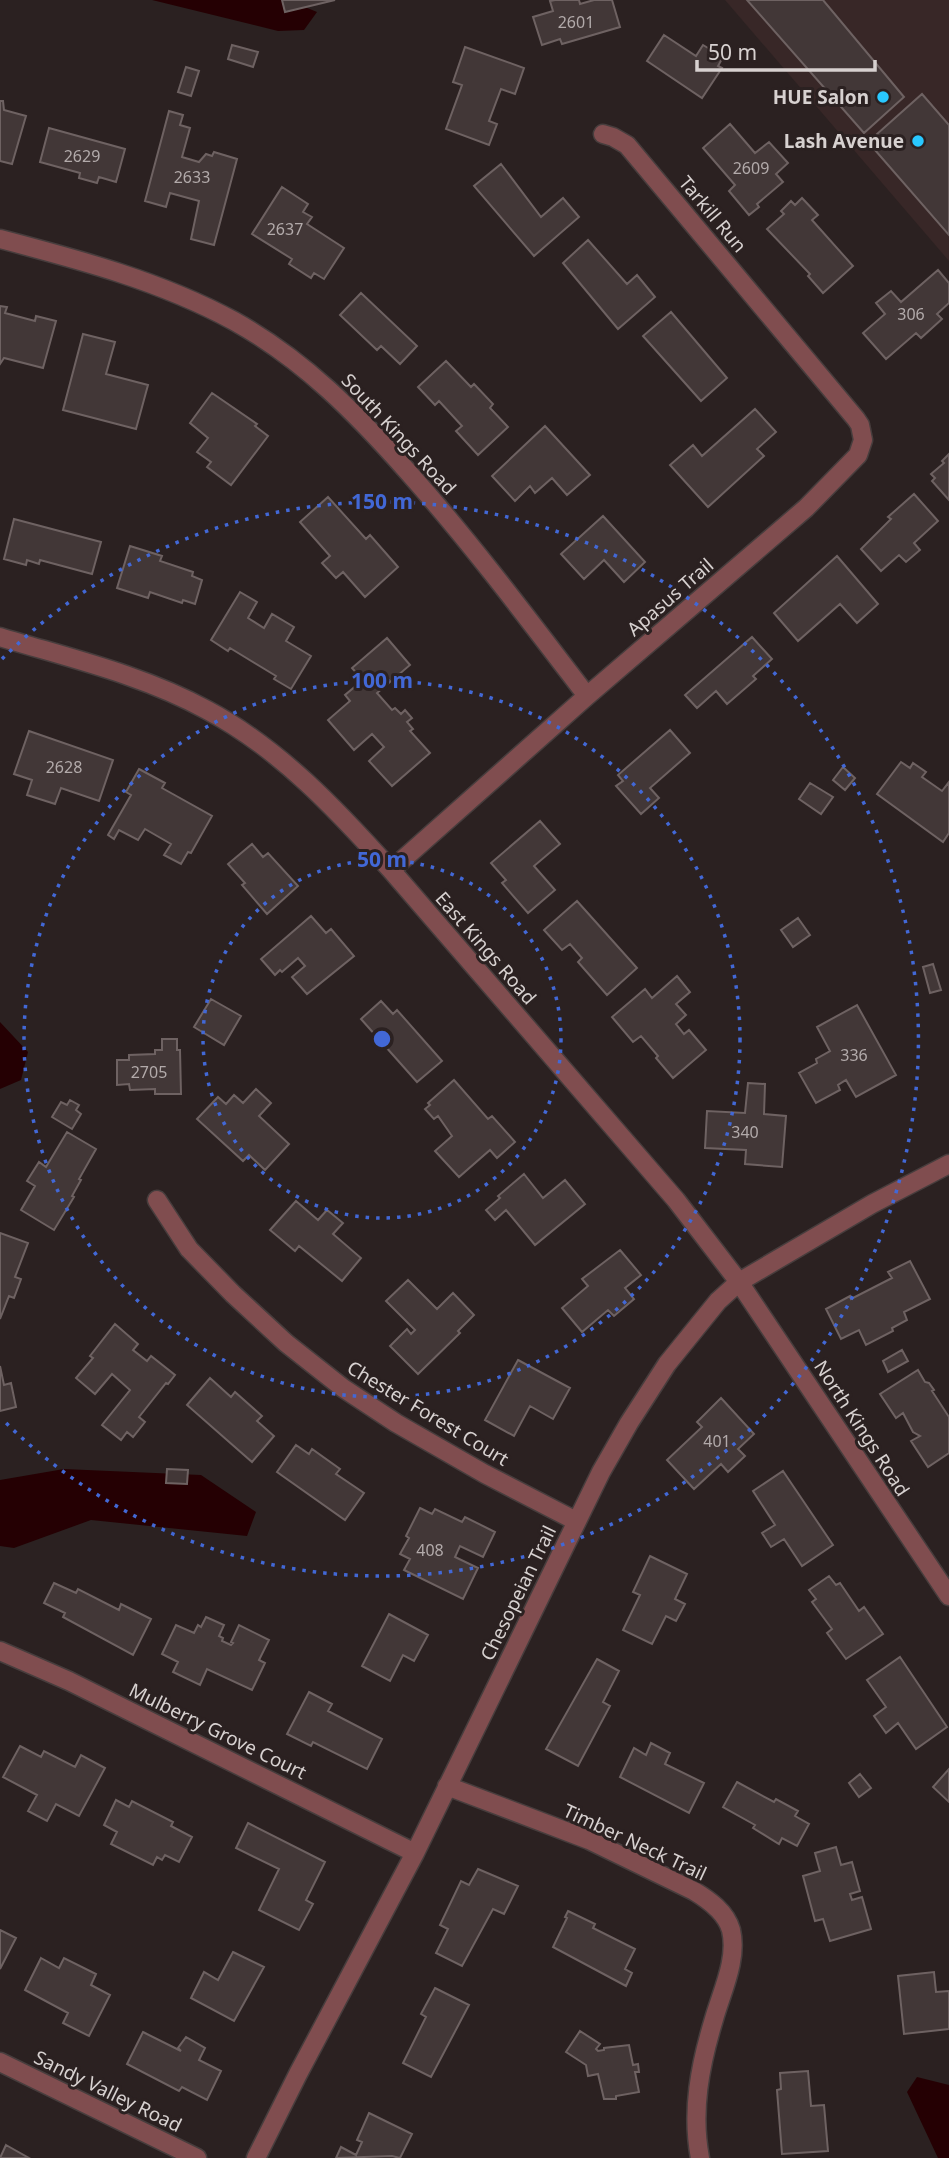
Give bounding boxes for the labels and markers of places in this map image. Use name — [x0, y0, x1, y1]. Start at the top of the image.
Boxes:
place label: HUE Salon — [773, 84, 869, 110]
marker: HUE Salon — [875, 89, 891, 105]
place label: Lash Avenue — [784, 128, 904, 154]
marker: Lash Avenue — [910, 133, 926, 149]
centre of rings — [370, 1027, 394, 1051]

